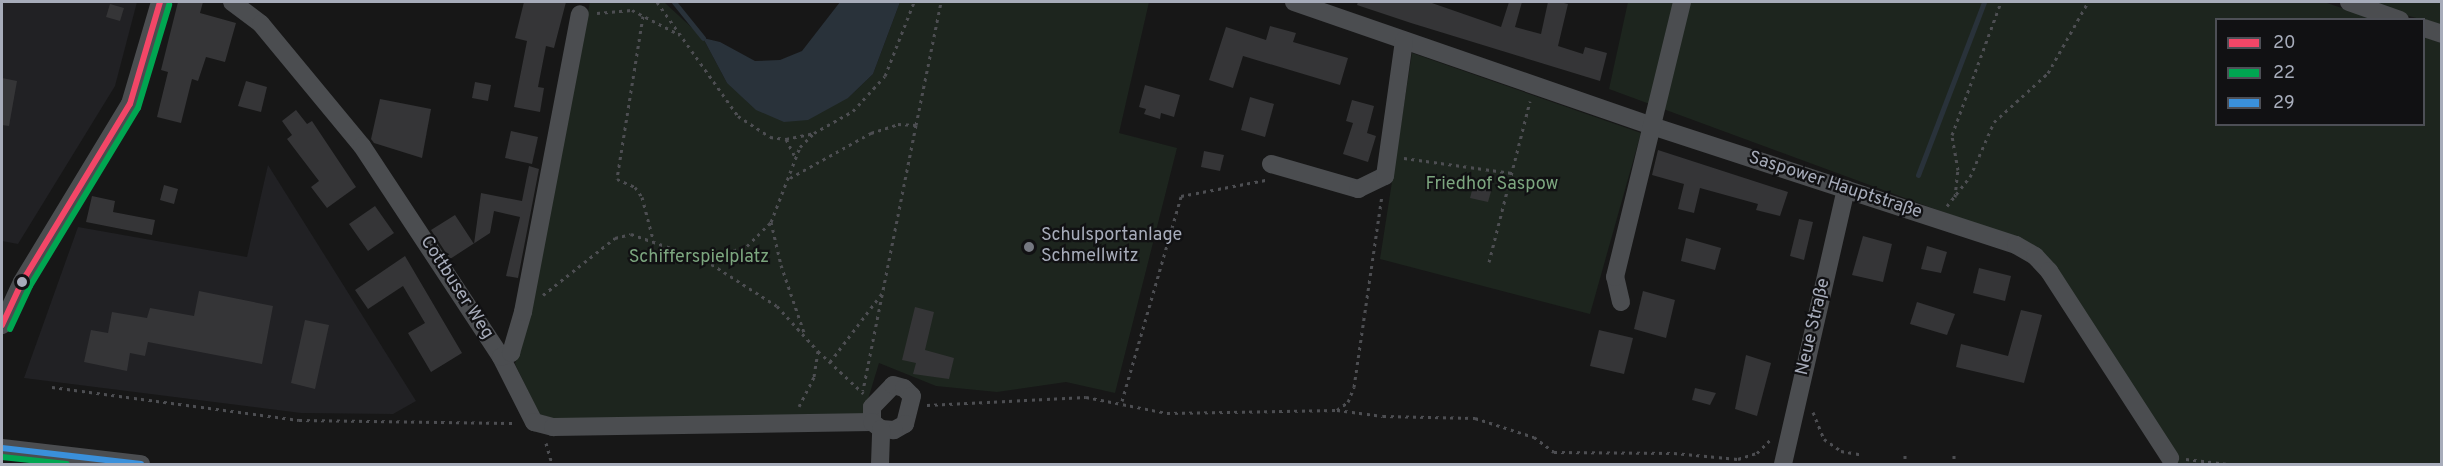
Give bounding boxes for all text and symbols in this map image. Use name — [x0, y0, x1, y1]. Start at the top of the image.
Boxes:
legend — [2215, 18, 2425, 126]
text: 20 — [2273, 32, 2296, 55]
text: 22 — [2273, 62, 2295, 85]
text: 29 — [2273, 92, 2295, 115]
street label: Saspower Hauptstraße — [1745, 148, 1925, 224]
park label: Friedhof Saspow — [1426, 174, 1558, 196]
place label: Schulsportanlage Schmellwitz — [1041, 226, 1182, 268]
street label: Cottbuser Weg — [415, 232, 497, 344]
marker: Schulsportanlage Schmellwitz — [1022, 240, 1036, 254]
park label: Schifferspielplatz — [629, 247, 769, 269]
unlabelled marker — [16, 276, 28, 288]
street label: Neue Straße — [1792, 276, 1836, 378]

